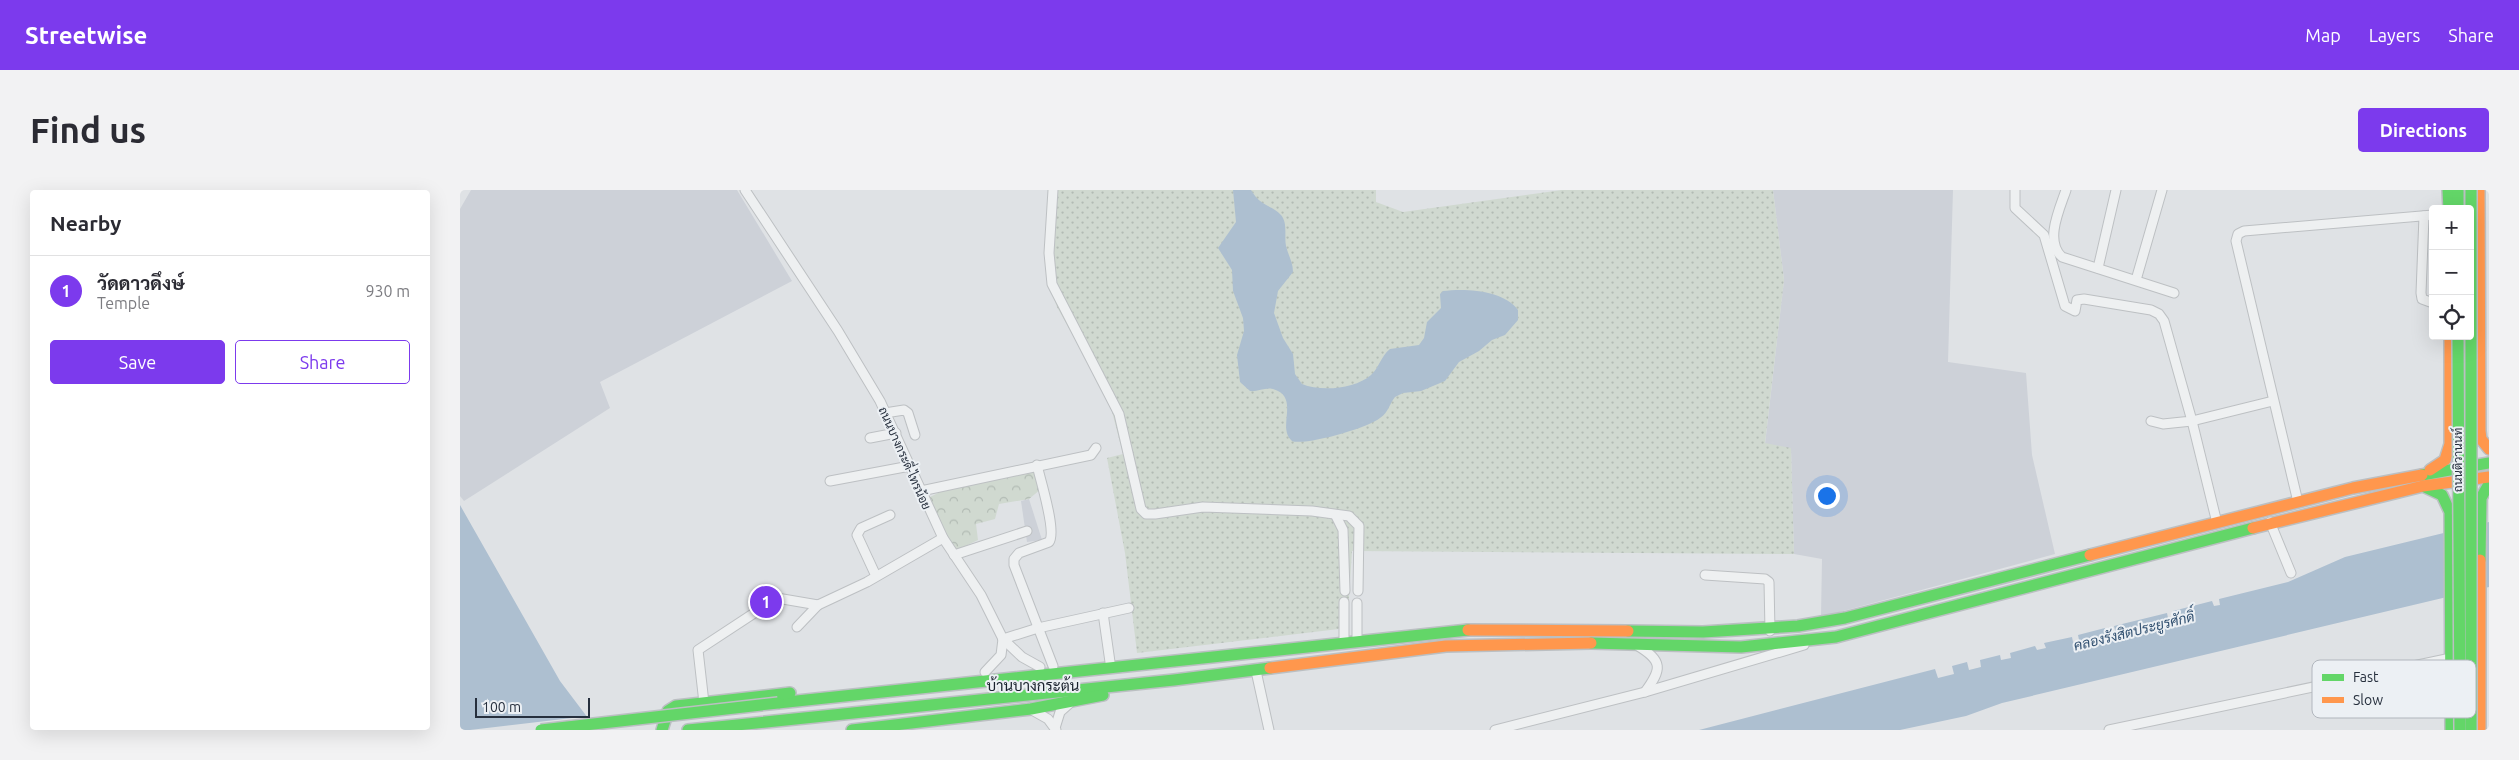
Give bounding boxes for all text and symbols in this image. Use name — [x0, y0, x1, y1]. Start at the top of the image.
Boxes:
text: Streetwise — [25, 22, 147, 49]
text: Map — [2305, 25, 2341, 45]
text: Layers — [2369, 25, 2420, 45]
text: Share — [2448, 25, 2494, 45]
button: Directions — [2358, 108, 2489, 152]
text: Find us — [30, 110, 146, 150]
map controls — [2429, 205, 2474, 340]
button: + — [2429, 205, 2474, 250]
text: Nearby — [50, 211, 121, 235]
button: − — [2429, 250, 2474, 295]
text: วัดดาวดึงษ์ — [97, 272, 185, 294]
text: 1 — [61, 282, 71, 300]
text: 930 m — [365, 282, 410, 300]
text: Temple — [97, 294, 150, 312]
button: locate — [2429, 295, 2474, 340]
button: Save — [50, 340, 225, 384]
button: Share — [235, 340, 410, 384]
street label: ถนนบางกระดี่-ไทรน้อย — [877, 403, 937, 511]
street label: ถนนติวานนท์ — [2450, 428, 2464, 492]
your location — [1814, 483, 1840, 509]
pin: 1 — [750, 583, 782, 621]
water label: คลองรังสิตประยูรศักดิ์ — [2071, 603, 2199, 656]
legend — [2312, 660, 2476, 718]
text: Fast — [2353, 669, 2379, 685]
district label: บ้านบางกระต้น — [987, 676, 1079, 694]
text: Slow — [2353, 692, 2383, 708]
scale bar — [475, 695, 590, 718]
text: 100 m — [482, 699, 521, 715]

